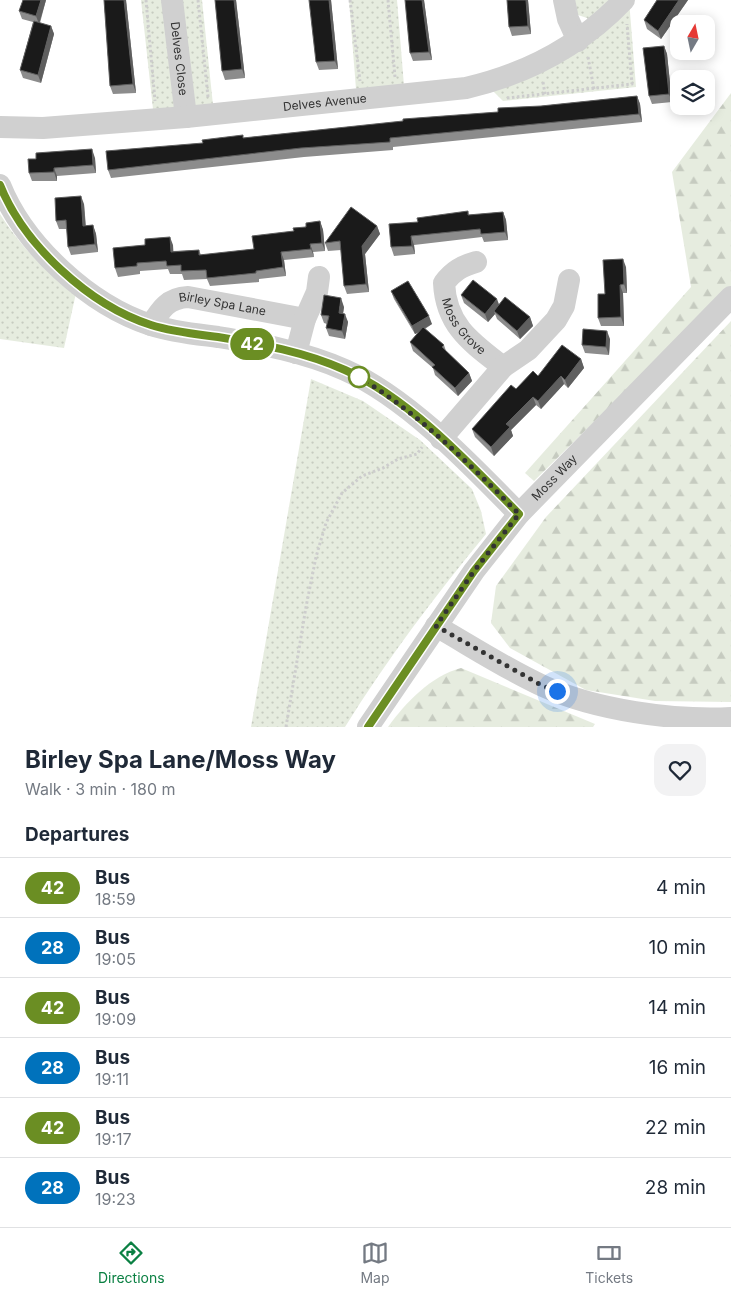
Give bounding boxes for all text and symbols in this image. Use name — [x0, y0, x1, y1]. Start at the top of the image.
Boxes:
north arrow — [670, 15, 715, 60]
map controls — [670, 15, 715, 115]
street label: Delves Close — [168, 21, 191, 96]
button: layers — [670, 70, 715, 115]
street label: Delves Avenue — [282, 90, 367, 114]
street label: Birley Spa Lane — [178, 289, 267, 319]
street label: Moss Grove — [439, 296, 489, 358]
line badge: 42 — [230, 328, 274, 360]
text: 42 — [240, 333, 264, 354]
unlabelled marker — [348, 366, 370, 388]
street label: Moss Way — [528, 451, 580, 504]
your location — [545, 679, 570, 704]
button: heart — [654, 744, 706, 796]
text: Birley Spa Lane/Moss Way — [25, 745, 336, 774]
text: Walk · 3 min · 180 m — [25, 779, 176, 799]
text: Departures — [25, 823, 129, 846]
text: Bus — [95, 866, 130, 889]
text: 4 min — [656, 876, 706, 899]
text: 42 — [41, 877, 64, 898]
text: 18:59 — [95, 889, 136, 909]
text: Bus — [95, 926, 130, 949]
text: 10 min — [648, 936, 706, 959]
text: 28 — [41, 937, 64, 958]
text: 19:05 — [95, 949, 136, 969]
text: Bus — [95, 986, 130, 1009]
text: 14 min — [648, 996, 706, 1019]
text: 42 — [41, 997, 64, 1018]
text: 19:09 — [95, 1009, 136, 1029]
text: Bus — [95, 1046, 130, 1069]
text: 16 min — [649, 1056, 706, 1079]
text: 28 — [41, 1057, 64, 1078]
text: 19:11 — [95, 1069, 129, 1089]
text: Bus — [95, 1106, 130, 1129]
text: 22 min — [645, 1116, 706, 1139]
text: 42 — [41, 1117, 64, 1138]
text: 19:17 — [95, 1129, 132, 1149]
text: Bus — [95, 1166, 130, 1189]
text: 28 min — [645, 1176, 706, 1199]
text: 28 — [41, 1177, 64, 1198]
text: 19:23 — [95, 1189, 136, 1209]
tab: Directions — [98, 1239, 165, 1286]
tab: Map — [360, 1239, 390, 1286]
tab: Tickets — [585, 1239, 633, 1286]

